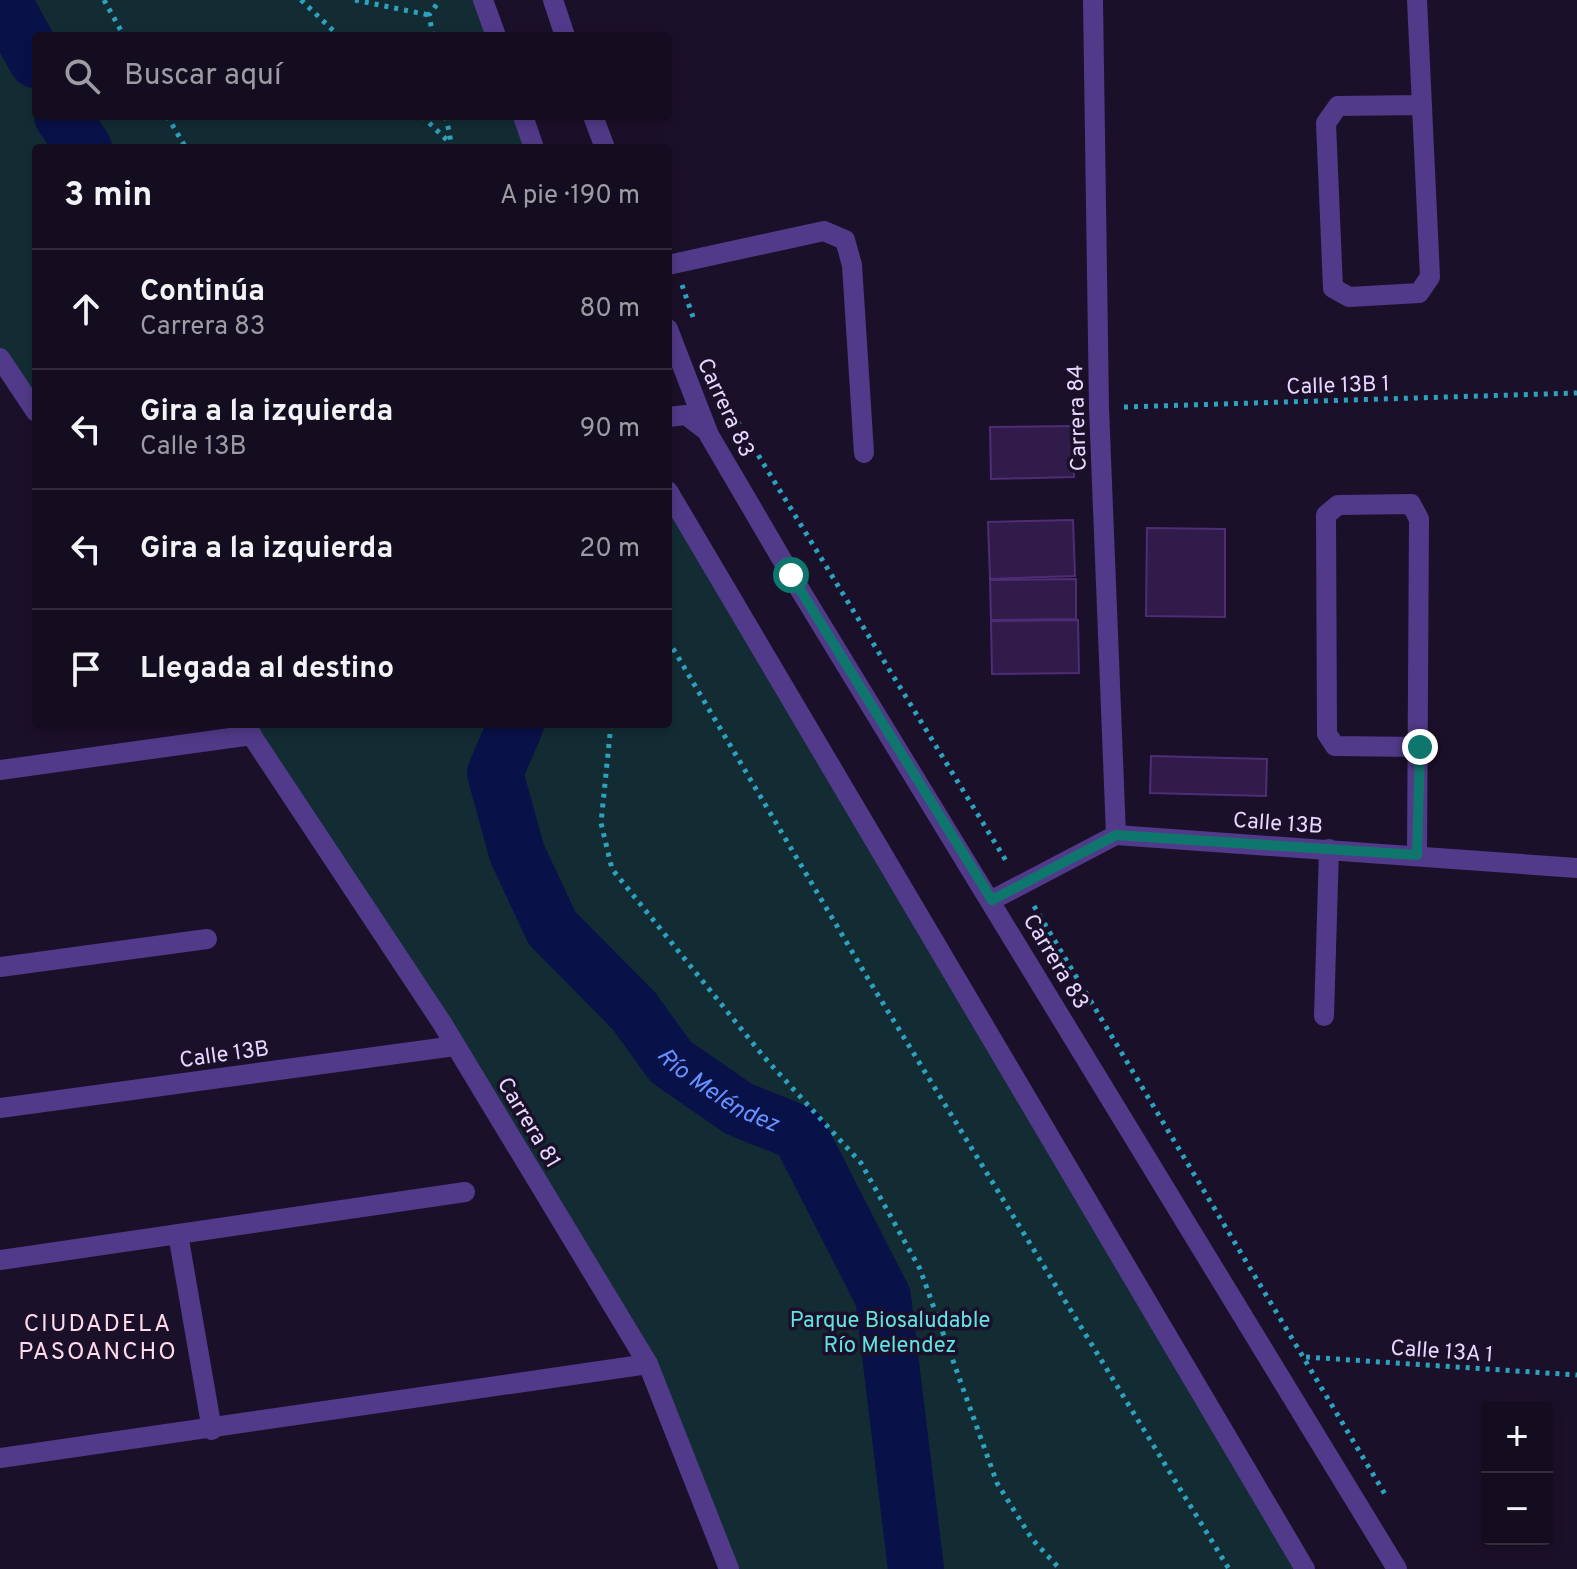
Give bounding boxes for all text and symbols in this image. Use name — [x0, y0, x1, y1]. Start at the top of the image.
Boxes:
search box — [32, 32, 672, 120]
icon: search — [60, 54, 104, 98]
text: Buscar aquí — [124, 58, 282, 95]
text: 3 min — [64, 175, 152, 218]
text: A pie · 190 m — [500, 180, 640, 213]
text: Continúa — [140, 274, 265, 311]
icon: ahead — [64, 287, 108, 331]
text: 80 m — [580, 293, 640, 326]
text: Carrera 83 — [140, 311, 265, 344]
street label: Carrera 83 — [690, 354, 759, 462]
street label: Carrera 84 — [1063, 364, 1094, 472]
street label: Calle 13B 1 — [1286, 371, 1390, 402]
text: Gira a la izquierda — [140, 394, 393, 431]
icon: left — [64, 407, 108, 451]
text: 90 m — [580, 413, 640, 446]
text: Calle 13B — [140, 431, 247, 464]
icon: left — [64, 527, 108, 571]
text: Gira a la izquierda — [140, 531, 393, 568]
text: 20 m — [579, 533, 640, 566]
route start — [773, 557, 809, 593]
icon: arrive — [64, 647, 108, 691]
text: Llegada al destino — [140, 651, 394, 688]
route end — [1402, 729, 1438, 765]
street label: Calle 13B — [1232, 808, 1324, 841]
street label: Carrera 83 — [1016, 910, 1094, 1015]
street label: Calle 13B — [178, 1036, 271, 1075]
water label: Río Meléndez — [649, 1043, 784, 1141]
street label: Carrera 81 — [490, 1073, 565, 1174]
park label: Parque Biosaludable Río Melendez — [790, 1308, 990, 1360]
district label: CIUDADELA PASOANCHO — [18, 1310, 178, 1368]
street label: Calle 13A 1 — [1390, 1335, 1494, 1370]
map controls — [1481, 1401, 1553, 1545]
button: + — [1481, 1401, 1553, 1473]
button: − — [1481, 1473, 1553, 1545]

